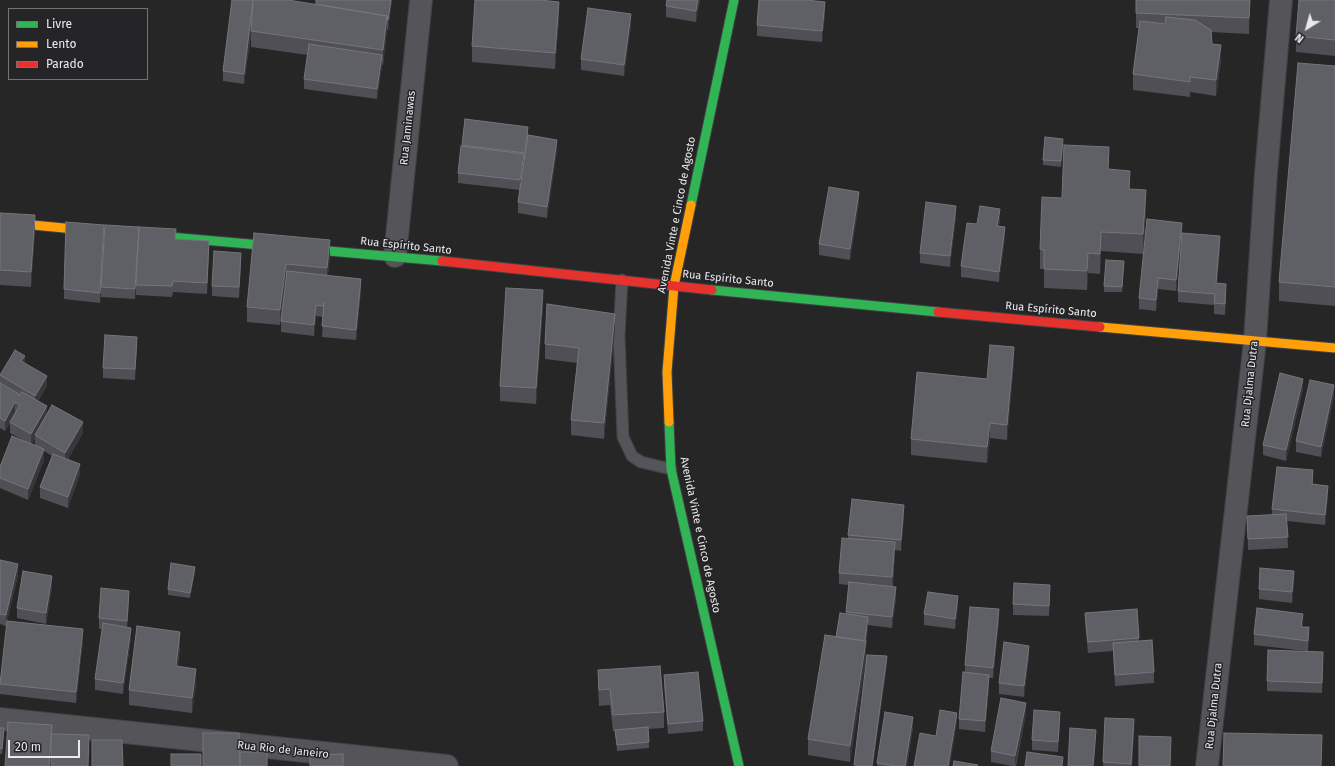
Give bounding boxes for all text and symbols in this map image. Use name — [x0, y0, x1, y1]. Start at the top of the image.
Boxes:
legend — [8, 8, 148, 80]
north arrow — [1287, 8, 1327, 48]
text: Livre — [46, 17, 72, 31]
text: N — [1293, 31, 1306, 45]
text: Lento — [46, 37, 76, 51]
text: Parado — [46, 57, 84, 71]
street label: Rua Jaminawas — [398, 90, 418, 166]
street label: Avenida Vinte e Cinco de Agosto — [655, 136, 699, 294]
street label: Rua Espírito Santo — [360, 235, 452, 257]
street label: Rua Espírito Santo — [682, 268, 774, 290]
street label: Rua Espírito Santo — [1005, 299, 1097, 321]
street label: Rua Djalma Dutra — [1239, 340, 1261, 428]
street label: Avenida Vinte e Cinco de Agosto — [677, 456, 723, 614]
street label: Rua Djalma Dutra — [1203, 662, 1225, 750]
scale bar — [10, 732, 82, 758]
street label: Rua Rio de Janeiro — [237, 739, 329, 761]
text: 20 m — [15, 740, 41, 754]

